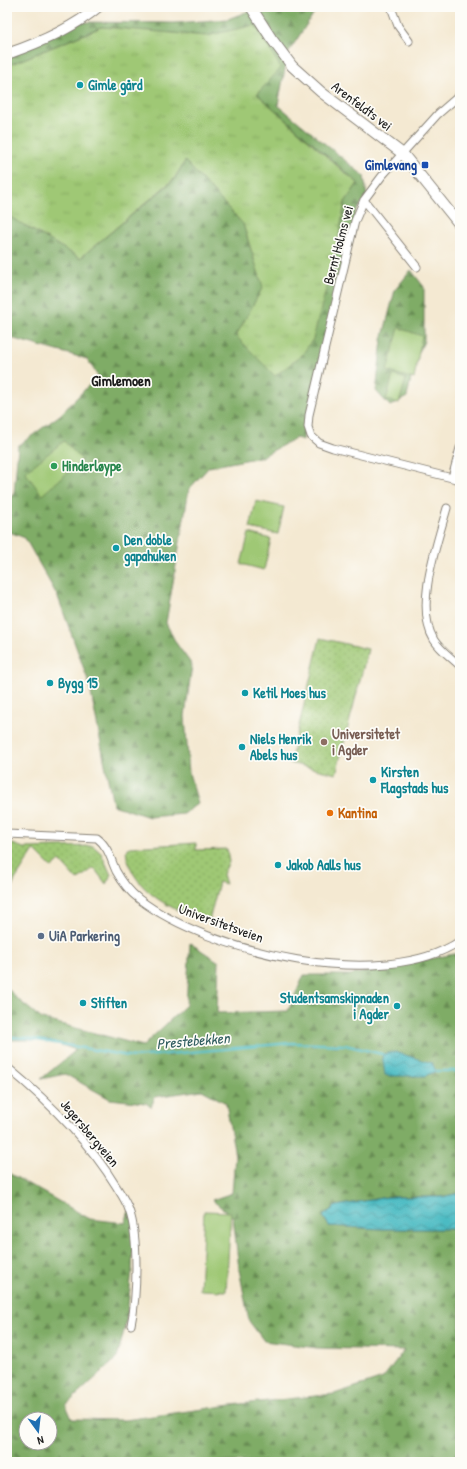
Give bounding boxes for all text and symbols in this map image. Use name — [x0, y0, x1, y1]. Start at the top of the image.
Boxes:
place label: Gimle gård — [88, 75, 143, 96]
street label: Arenfeldts vei — [328, 76, 397, 135]
marker: Gimle gård — [75, 80, 85, 90]
place label: Gimlevang — [365, 155, 417, 176]
marker: Gimlevang — [420, 160, 430, 170]
street label: Bernt Holms vei — [318, 203, 357, 286]
district label: Gimlemoen — [91, 370, 151, 391]
place label: Hinderløype — [62, 456, 122, 477]
marker: Hinderløype — [49, 461, 59, 471]
place label: Den doble gapahuken — [124, 530, 176, 567]
marker: Den doble gapahuken — [111, 543, 121, 553]
place label: Bygg 15 — [58, 673, 98, 694]
marker: Bygg 15 — [45, 678, 55, 688]
place label: Ketil Moes hus — [253, 683, 326, 702]
marker: Ketil Moes hus — [240, 688, 250, 698]
place label: Universitetet i Agder — [332, 724, 401, 761]
place label: Niels Henrik Abels hus — [250, 729, 311, 764]
marker: Universitetet i Agder — [319, 737, 329, 747]
marker: Niels Henrik Abels hus — [237, 742, 247, 752]
place label: Kirsten Flagstads hus — [380, 762, 449, 799]
marker: Kirsten Flagstads hus — [368, 775, 378, 785]
place label: Kantina — [338, 803, 377, 822]
marker: Kantina — [325, 808, 335, 818]
place label: Jakob Aalls hus — [286, 855, 362, 874]
marker: Jakob Aalls hus — [273, 860, 283, 870]
street label: Universitetsveien — [176, 898, 266, 947]
place label: UiA Parkering — [49, 926, 120, 947]
marker: UiA Parkering — [36, 931, 46, 941]
place label: Studentsamskipnaden i Agder — [280, 988, 390, 1025]
place label: Stiften — [91, 993, 127, 1012]
marker: Stiften — [78, 998, 88, 1008]
marker: Studentsamskipnaden i Agder — [392, 1001, 402, 1011]
water label: Prestebekken — [156, 1027, 232, 1054]
street label: Jegersbergveien — [56, 1095, 124, 1171]
north arrow — [18, 1411, 58, 1451]
text: N — [36, 1433, 45, 1448]

